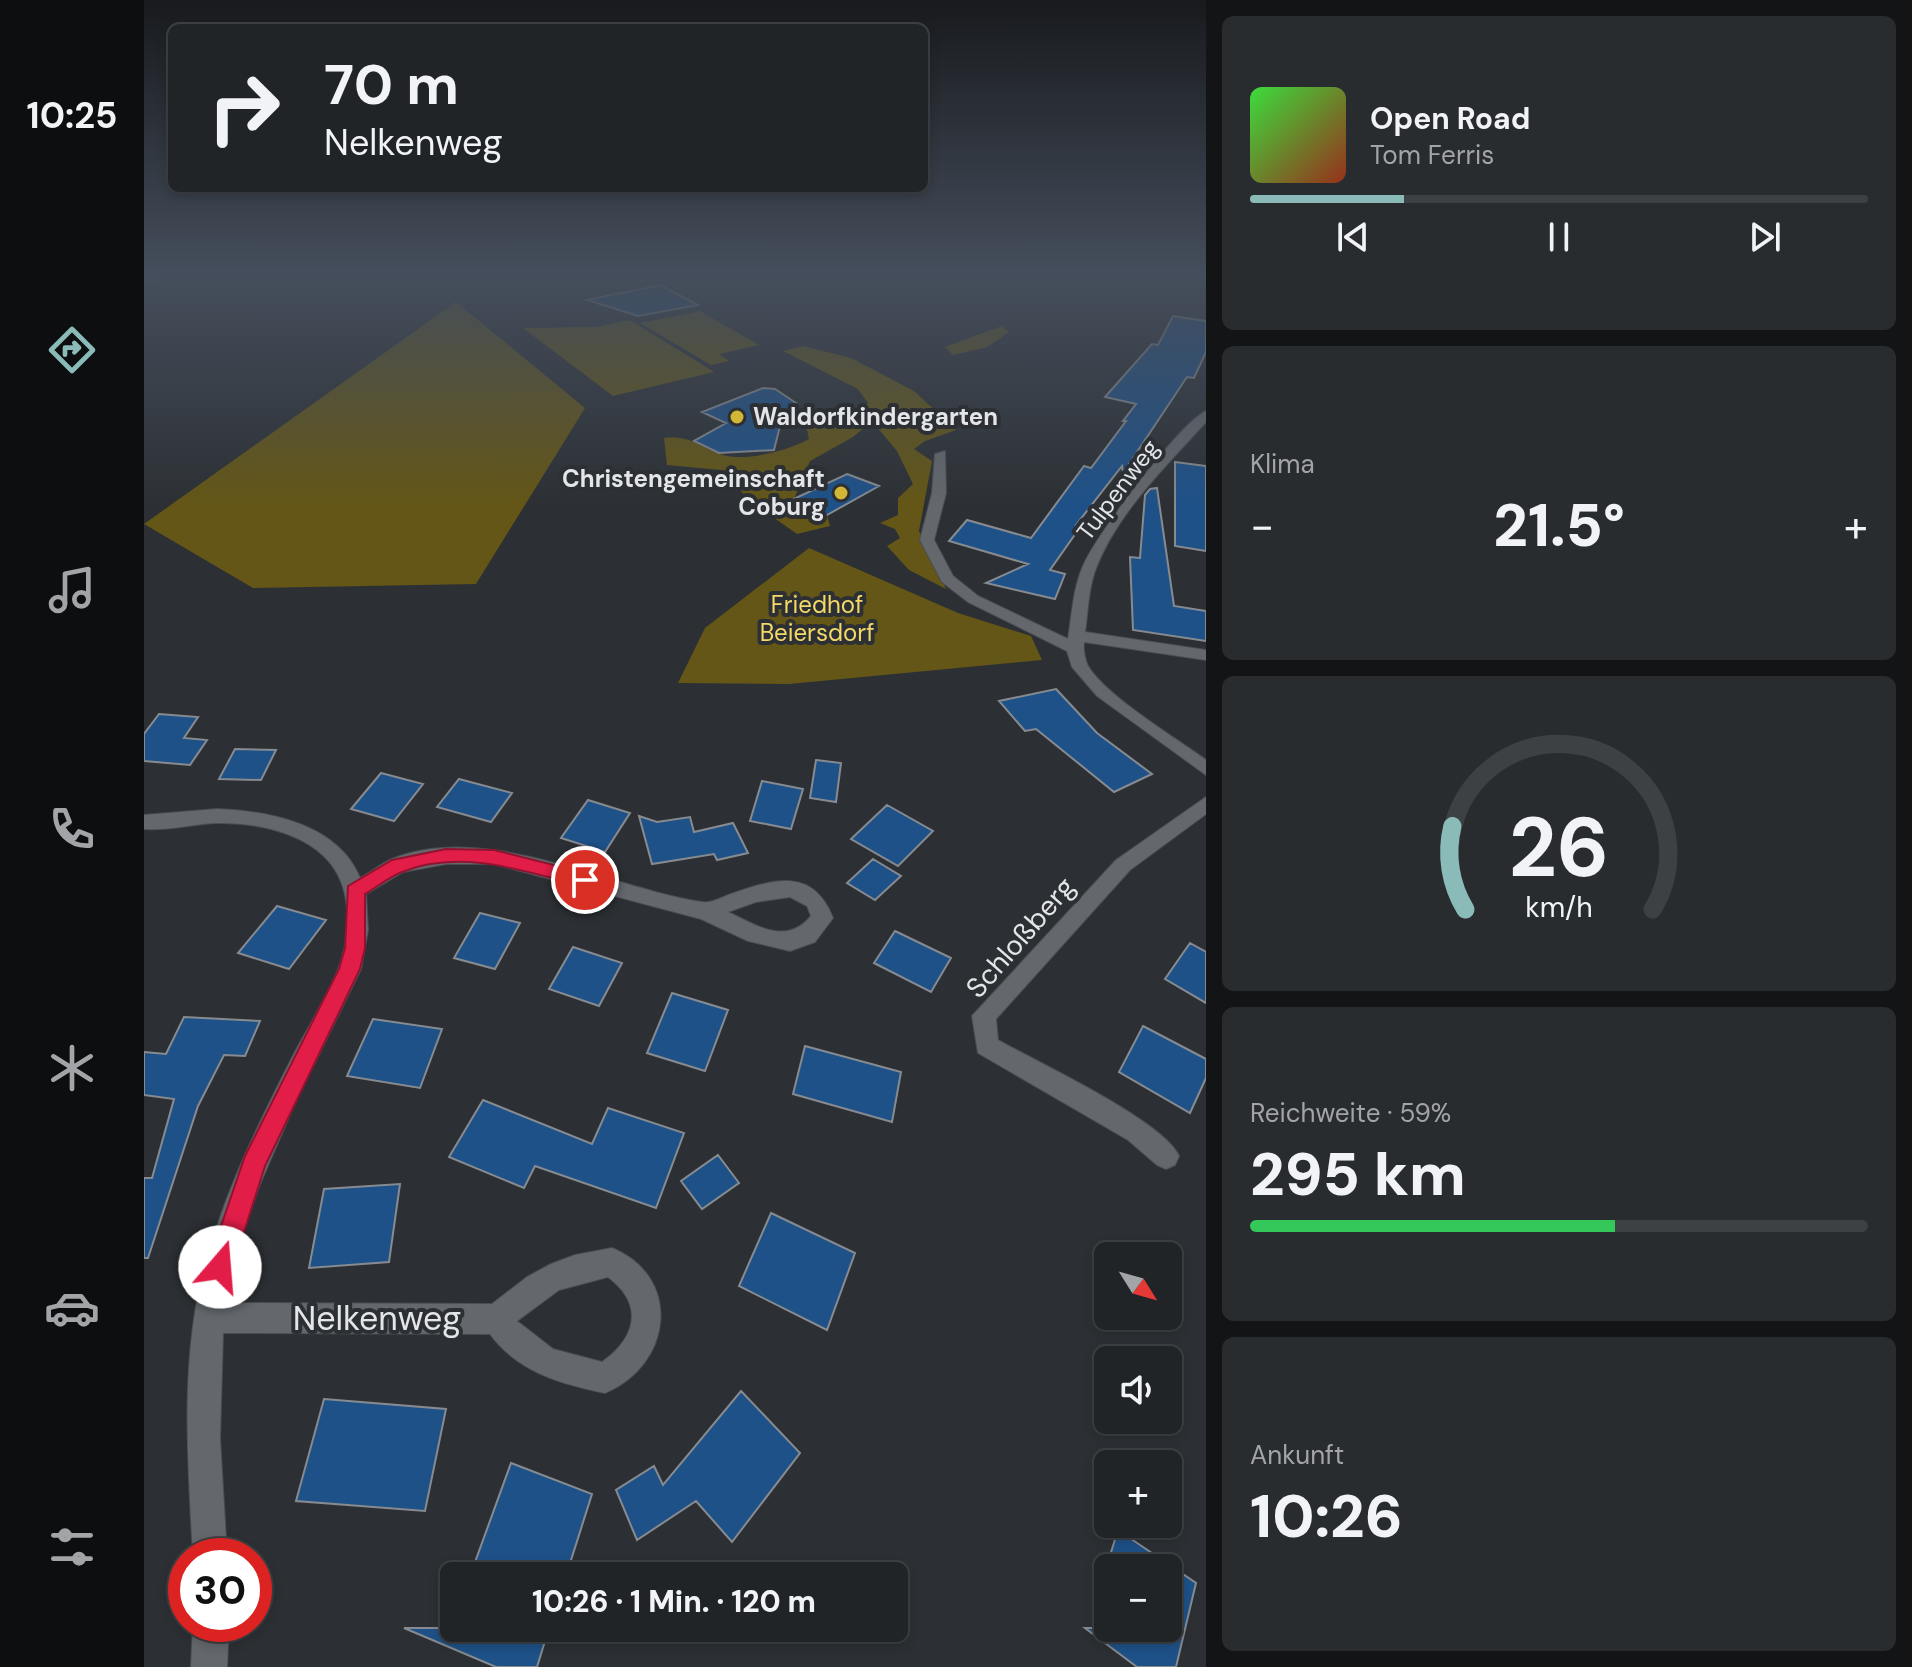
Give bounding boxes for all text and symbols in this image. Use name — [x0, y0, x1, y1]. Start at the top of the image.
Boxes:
text: 70 m — [324, 48, 459, 121]
icon: right — [192, 56, 296, 160]
text: 10:25 — [27, 92, 117, 139]
text: Open Road — [1370, 99, 1530, 138]
text: Nelkenweg — [324, 119, 503, 166]
text: Tom Ferris — [1370, 138, 1494, 172]
icon: previous — [1331, 215, 1375, 259]
icon: pause — [1537, 215, 1581, 259]
icon: next — [1743, 215, 1787, 259]
icon: directions — [44, 322, 100, 378]
place label: Waldorfkindergarten — [753, 401, 998, 432]
marker: Waldorfkindergarten — [728, 408, 746, 426]
street label: Tulpenweg — [1070, 433, 1166, 546]
text: Klima — [1250, 447, 1315, 481]
place label: Christengemeinschaft Coburg — [562, 463, 825, 522]
marker: Christengemeinschaft Coburg — [832, 484, 850, 502]
text: 21.5° — [1493, 486, 1625, 565]
text: − — [1250, 497, 1274, 555]
text: + — [1844, 497, 1868, 555]
icon: music — [44, 562, 100, 618]
park label: Friedhof Beiersdorf — [760, 589, 874, 648]
text: 26 — [1509, 792, 1609, 901]
icon: phone — [44, 801, 100, 857]
pin — [551, 846, 619, 914]
icon: arrive — [563, 858, 607, 902]
street label: Schloßberg — [958, 869, 1083, 1006]
text: km/h — [1525, 889, 1593, 926]
icon: climate — [44, 1040, 100, 1096]
text: Reichweite · 59% — [1250, 1096, 1451, 1130]
text: 295 km — [1250, 1135, 1466, 1214]
position arrow — [178, 1225, 262, 1309]
north arrow — [1094, 1242, 1182, 1330]
map controls — [1094, 1242, 1182, 1642]
icon: car — [44, 1280, 100, 1336]
street label: Nelkenweg — [293, 1296, 461, 1341]
button: sound — [1094, 1346, 1182, 1434]
text: Ankunft — [1250, 1438, 1344, 1472]
button: + — [1094, 1450, 1182, 1538]
text: 10:26 — [1250, 1477, 1403, 1556]
icon: filters — [44, 1519, 100, 1575]
speed limit sign: 30 — [168, 1538, 272, 1642]
button: − — [1094, 1554, 1182, 1642]
text: 10:26 · 1 Min. · 120 m — [532, 1582, 816, 1621]

